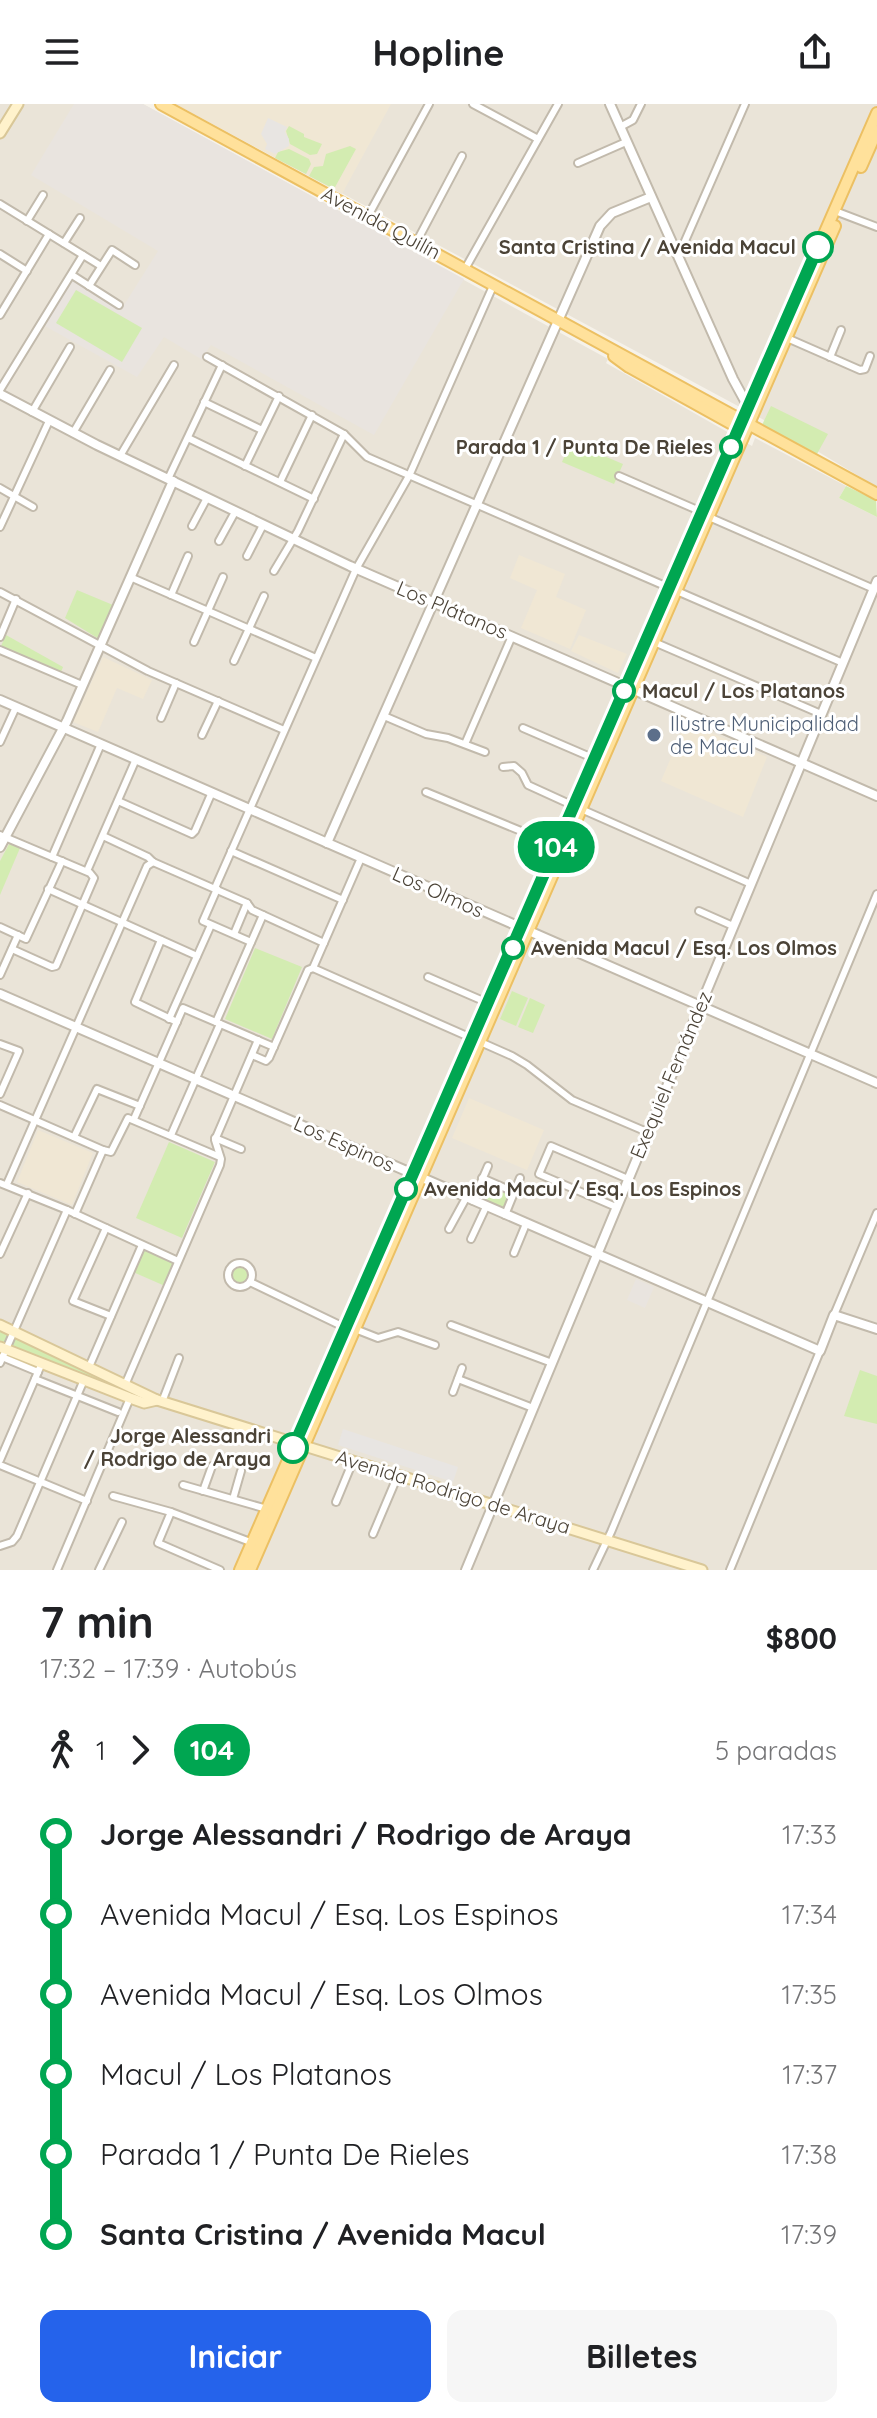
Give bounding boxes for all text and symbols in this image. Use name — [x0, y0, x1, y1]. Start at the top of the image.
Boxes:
icon: menu — [40, 30, 84, 74]
text: Hopline — [373, 30, 504, 75]
icon: share — [793, 30, 837, 74]
street label: Avenida Quilín — [317, 181, 445, 264]
marker: Santa Cristina / Avenida Macul — [803, 232, 833, 262]
place label: Santa Cristina / Avenida Macul — [499, 234, 796, 259]
place label: Parada 1 / Punta De Rieles — [456, 434, 713, 459]
marker: Parada 1 / Punta De Rieles — [720, 436, 742, 458]
street label: Los Plátanos — [393, 575, 511, 644]
place label: Macul / Los Platanos — [642, 678, 845, 703]
marker: Macul / Los Platanos — [613, 680, 635, 702]
place label: Ilustre Municipalidad de Macul — [670, 711, 859, 759]
marker: Ilustre Municipalidad de Macul — [645, 726, 663, 744]
line badge: 104 — [510, 821, 602, 873]
text: 104 — [534, 829, 578, 864]
street label: Los Olmos — [389, 860, 488, 923]
place label: Avenida Macul / Esq. Los Olmos — [531, 935, 837, 960]
marker: Avenida Macul / Esq. Los Olmos — [502, 937, 524, 959]
street label: Exequiel Fernández — [624, 987, 717, 1162]
street label: Los Espinos — [290, 1110, 398, 1177]
place label: Avenida Macul / Esq. Los Espinos — [424, 1176, 741, 1201]
marker: Avenida Macul / Esq. Los Espinos — [395, 1178, 417, 1200]
place label: Jorge Alessandri / Rodrigo de Araya — [83, 1423, 271, 1471]
marker: Jorge Alessandri / Rodrigo de Araya — [278, 1433, 308, 1463]
street label: Avenida Rodrigo de Araya — [333, 1444, 573, 1539]
text: 7 min — [40, 1594, 154, 1649]
text: $800 — [766, 1619, 837, 1657]
text: 17:32 – 17:39 · Autobús — [40, 1652, 297, 1685]
icon: walk — [40, 1728, 84, 1772]
icon: forward — [118, 1728, 162, 1772]
text: 104 — [190, 1732, 234, 1767]
text: 1 — [96, 1734, 106, 1767]
text: 5 paradas — [715, 1734, 837, 1767]
text: Jorge Alessandri / Rodrigo de Araya — [100, 1815, 632, 1853]
text: 17:33 — [782, 1818, 837, 1851]
text: Avenida Macul / Esq. Los Espinos — [100, 1895, 559, 1933]
text: 17:34 — [782, 1898, 837, 1931]
text: Avenida Macul / Esq. Los Olmos — [100, 1975, 543, 2013]
text: 17:35 — [781, 1978, 837, 2011]
text: Macul / Los Platanos — [100, 2055, 392, 2093]
text: 17:37 — [782, 2058, 837, 2091]
text: Parada 1 / Punta De Rieles — [100, 2135, 470, 2173]
text: 17:38 — [782, 2138, 837, 2171]
text: Santa Cristina / Avenida Macul — [100, 2215, 546, 2253]
text: 17:39 — [781, 2218, 837, 2251]
button: Iniciar — [40, 2310, 431, 2402]
button: Billetes — [447, 2310, 837, 2402]

